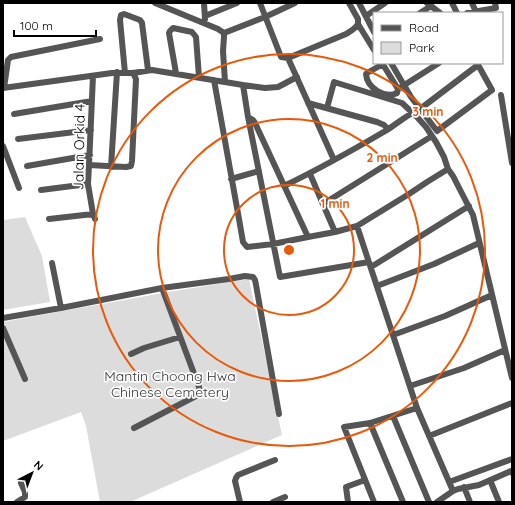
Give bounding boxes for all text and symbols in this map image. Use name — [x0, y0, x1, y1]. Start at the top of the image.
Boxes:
scale bar — [14, 12, 96, 38]
legend — [373, 12, 503, 64]
text: 100 m — [20, 18, 53, 33]
text: Road — [409, 20, 439, 35]
text: Park — [409, 40, 434, 55]
street label: Jalan Orkid 4 — [69, 104, 89, 190]
text: 3 min — [413, 104, 443, 119]
text: 2 min — [366, 150, 398, 165]
text: 1 min — [320, 196, 350, 211]
centre of rings — [282, 243, 296, 257]
park label: Mantin Choong Hwa Chinese Cemetery — [104, 367, 236, 401]
north arrow — [12, 453, 52, 493]
text: N — [31, 458, 46, 473]

